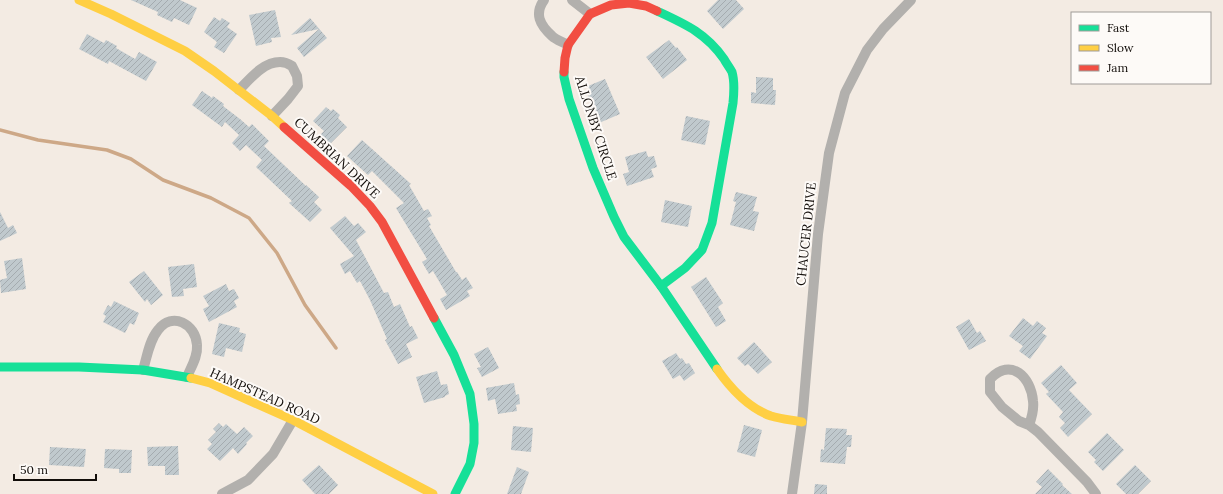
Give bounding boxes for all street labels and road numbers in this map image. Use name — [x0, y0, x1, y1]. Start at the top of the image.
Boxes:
street label: ALLONBY CIRCLE — [571, 73, 621, 182]
street label: CUMBRIAN DRIVE — [290, 114, 384, 202]
street label: CHAUCER DRIVE — [792, 181, 820, 287]
street label: HAMPSTEAD ROAD — [207, 364, 323, 428]

